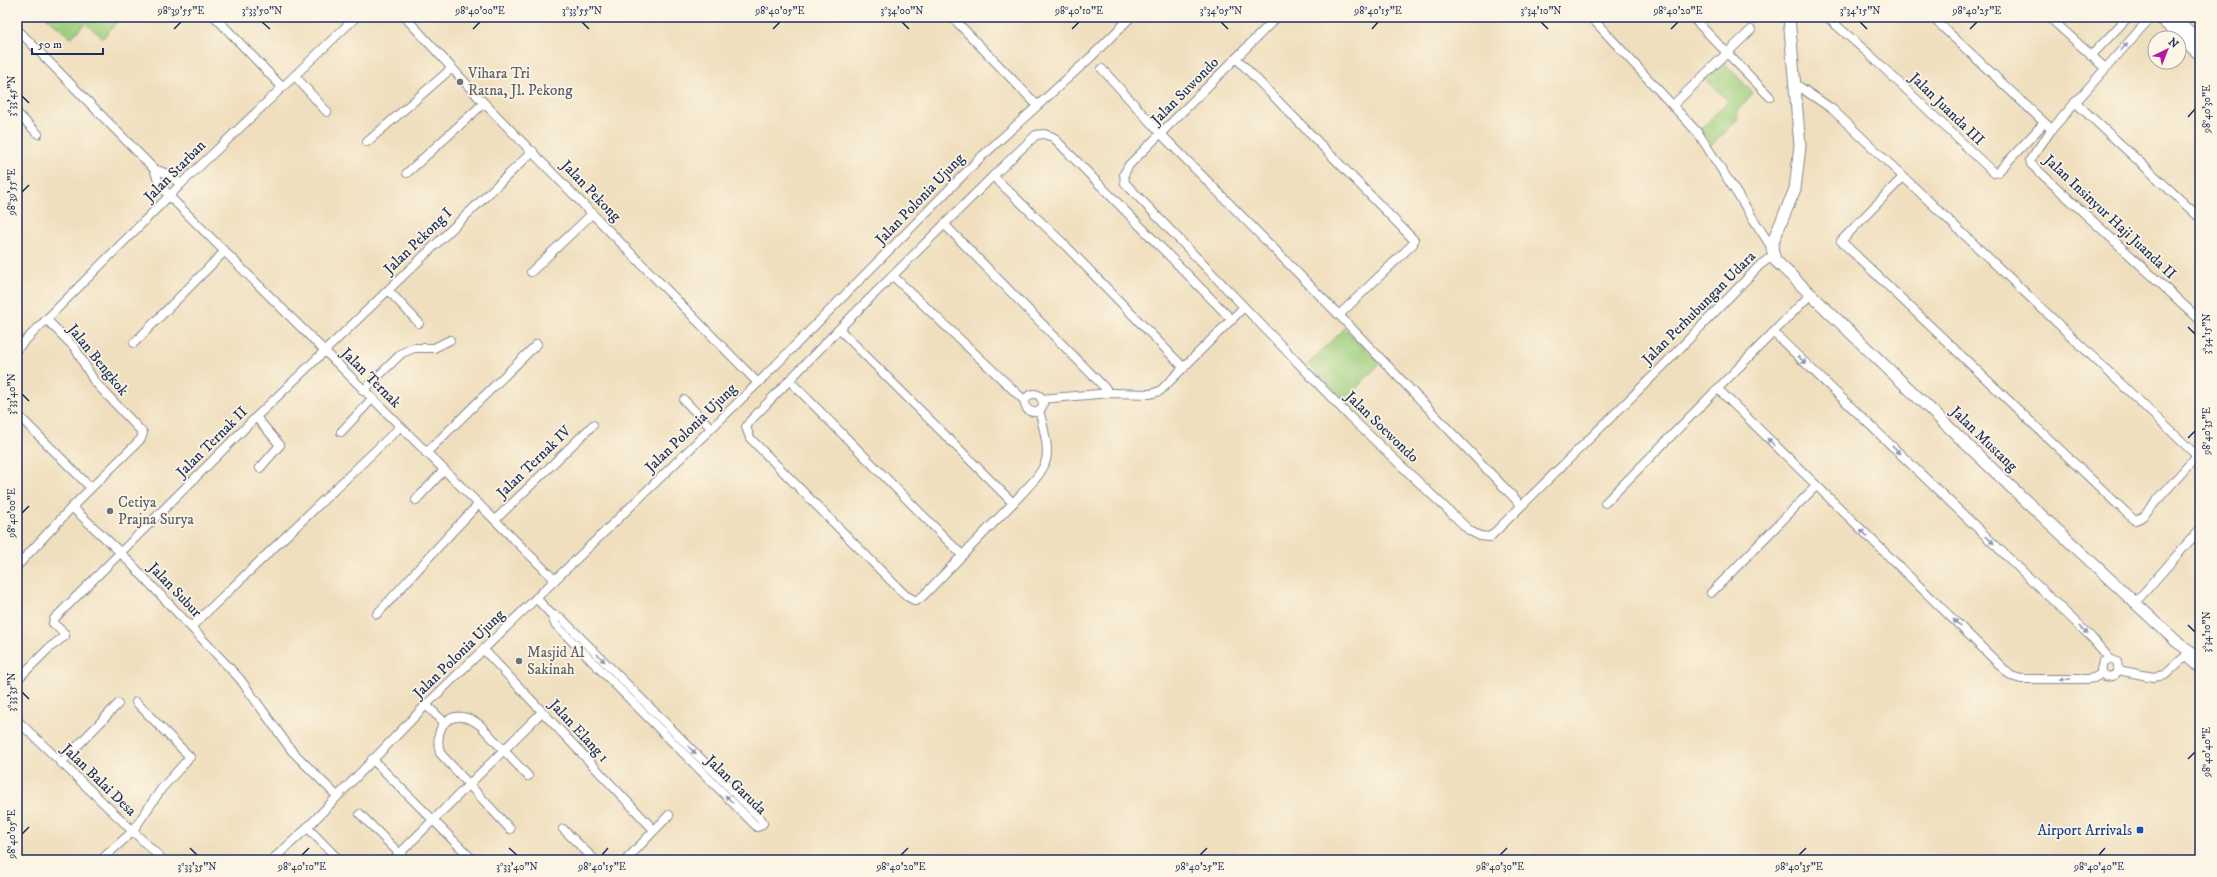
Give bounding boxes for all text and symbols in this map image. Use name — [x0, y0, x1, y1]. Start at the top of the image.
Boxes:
text: 98°39'55"E — [157, 5, 204, 17]
text: 3°33'50"N — [242, 5, 282, 17]
text: 98°40'00"E — [454, 5, 505, 17]
text: 3°33'55"N — [562, 5, 602, 17]
text: 98°40'05"E — [754, 5, 805, 17]
text: 3°34'00"N — [881, 5, 923, 17]
text: 98°40'10"E — [1054, 5, 1103, 17]
text: 3°34'05"N — [1200, 5, 1242, 17]
text: 98°40'15"E — [1353, 5, 1402, 17]
text: 3°34'10"N — [1520, 5, 1562, 17]
text: 98°40'20"E — [1652, 5, 1703, 17]
text: 3°34'15"N — [1840, 5, 1880, 17]
text: 98°40'25"E — [1952, 5, 2001, 17]
scale bar — [32, 30, 103, 56]
north arrow — [2147, 30, 2187, 70]
text: N — [2165, 35, 2181, 52]
text: 50 m — [38, 37, 62, 52]
one-way arrow — [2120, 41, 2129, 52]
street label: Jalan Suwondo — [1146, 53, 1223, 130]
place label: Vihara Tri Ratna, Jl. Pekong — [467, 64, 573, 100]
street label: Jalan Juanda III — [1904, 67, 1988, 149]
text: 3°33'45"N — [6, 76, 18, 116]
marker: Vihara Tri Ratna, Jl. Pekong — [455, 77, 465, 87]
text: 98°40'30"E — [2201, 85, 2213, 134]
street label: Jalan Starban — [139, 136, 210, 207]
street label: Jalan Polonia Ujung — [870, 149, 969, 250]
street label: Jalan Insinyur Haji Juanda II — [2038, 149, 2180, 283]
street label: Jalan Pekong — [556, 155, 626, 226]
text: 98°39'55"E — [6, 169, 18, 216]
street label: Jalan Pekong I — [378, 204, 456, 280]
street label: Jalan Perhubungan Udara — [1637, 247, 1760, 370]
text: 3°34'15"N — [2201, 314, 2213, 354]
street label: Jalan Bengkok — [62, 319, 133, 400]
street label: Jalan Ternak — [336, 343, 405, 412]
one-way arrow — [1797, 355, 1807, 365]
text: 3°33'40"N — [6, 373, 18, 415]
street label: Jalan Polonia Ujung — [640, 379, 741, 478]
street label: Jalan Soewondo — [1340, 386, 1423, 467]
street label: Jalan Mustang — [1945, 401, 2022, 476]
street label: Jalan Ternak II — [171, 402, 252, 483]
text: 98°40'35"E — [2201, 407, 2213, 456]
street label: Jalan Ternak IV — [491, 421, 576, 504]
one-way arrow — [1766, 437, 1776, 446]
one-way arrow — [1891, 445, 1901, 455]
text: 98°40'00"E — [6, 488, 18, 539]
place label: Cetiya Prajna Surya — [118, 493, 195, 529]
marker: Cetiya Prajna Surya — [105, 506, 115, 516]
one-way arrow — [1859, 528, 1869, 537]
one-way arrow — [1985, 535, 1995, 545]
street label: Jalan Subur — [143, 557, 206, 622]
street label: Jalan Polonia Ujung — [408, 605, 509, 704]
text: 3°34'10"N — [2201, 611, 2213, 653]
one-way arrow — [1952, 618, 1962, 628]
one-way arrow — [2079, 625, 2089, 635]
place label: Masjid Al Sakinah — [527, 643, 585, 679]
one-way arrow — [596, 653, 606, 663]
marker: Masjid Al Sakinah — [514, 656, 524, 666]
text: 3°33'35"N — [6, 673, 18, 711]
one-way arrow — [2058, 676, 2071, 682]
street label: Jalan Elang 1 — [544, 694, 613, 766]
text: 98°40'40"E — [2201, 727, 2213, 778]
street label: Jalan Balai Desa — [56, 738, 141, 821]
one-way arrow — [687, 745, 697, 755]
street label: Jalan Garuda — [700, 750, 771, 819]
one-way arrow — [724, 794, 734, 804]
text: 98°40'05"E — [6, 809, 18, 860]
place label: Airport Arrivals — [2038, 821, 2132, 840]
marker: Airport Arrivals — [2135, 825, 2145, 835]
text: 3°33'35"N — [178, 861, 216, 873]
text: 98°40'10"E — [277, 861, 326, 873]
text: 3°33'40"N — [496, 861, 538, 873]
text: 98°40'15"E — [577, 861, 626, 873]
text: 98°40'20"E — [875, 861, 926, 873]
text: 98°40'25"E — [1175, 861, 1224, 873]
text: 98°40'30"E — [1475, 861, 1524, 873]
text: 98°40'35"E — [1774, 861, 1823, 873]
text: 98°40'40"E — [2073, 861, 2124, 873]

